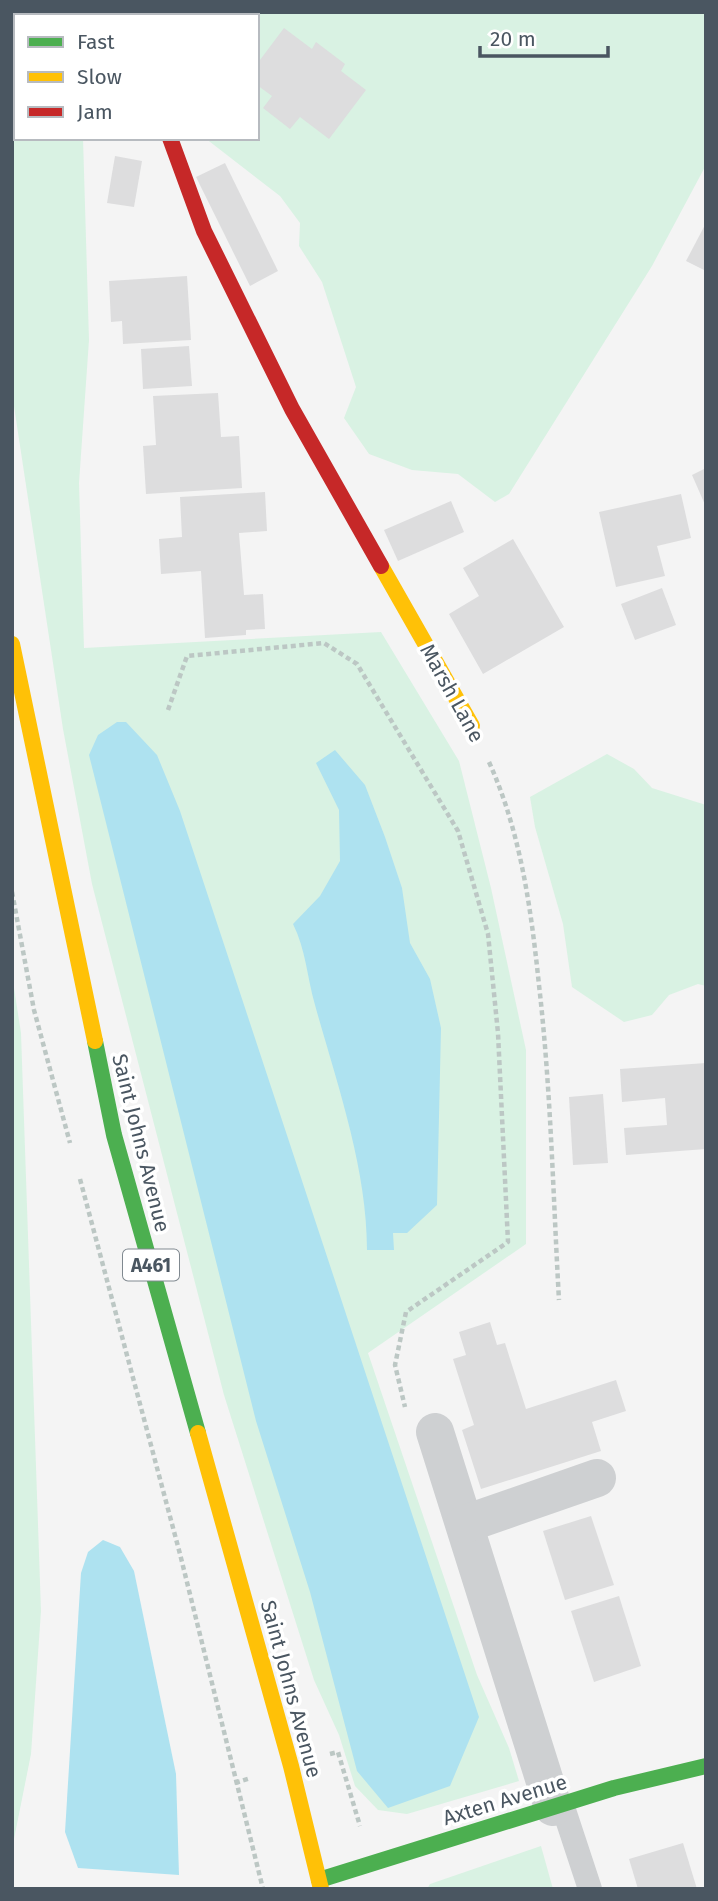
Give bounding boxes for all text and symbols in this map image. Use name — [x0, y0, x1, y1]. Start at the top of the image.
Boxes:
legend — [14, 14, 259, 140]
scale bar — [480, 14, 608, 58]
text: 20 m — [490, 26, 536, 52]
text: Fast — [77, 29, 115, 55]
text: Slow — [77, 64, 122, 90]
text: Jam — [77, 99, 113, 125]
street label: Marsh Lane — [414, 639, 490, 747]
street label: Saint Johns Avenue — [106, 1051, 176, 1235]
road number: A461 — [123, 1250, 179, 1280]
street label: Saint Johns Avenue — [255, 1597, 327, 1781]
street label: Axten Avenue — [440, 1769, 570, 1831]

